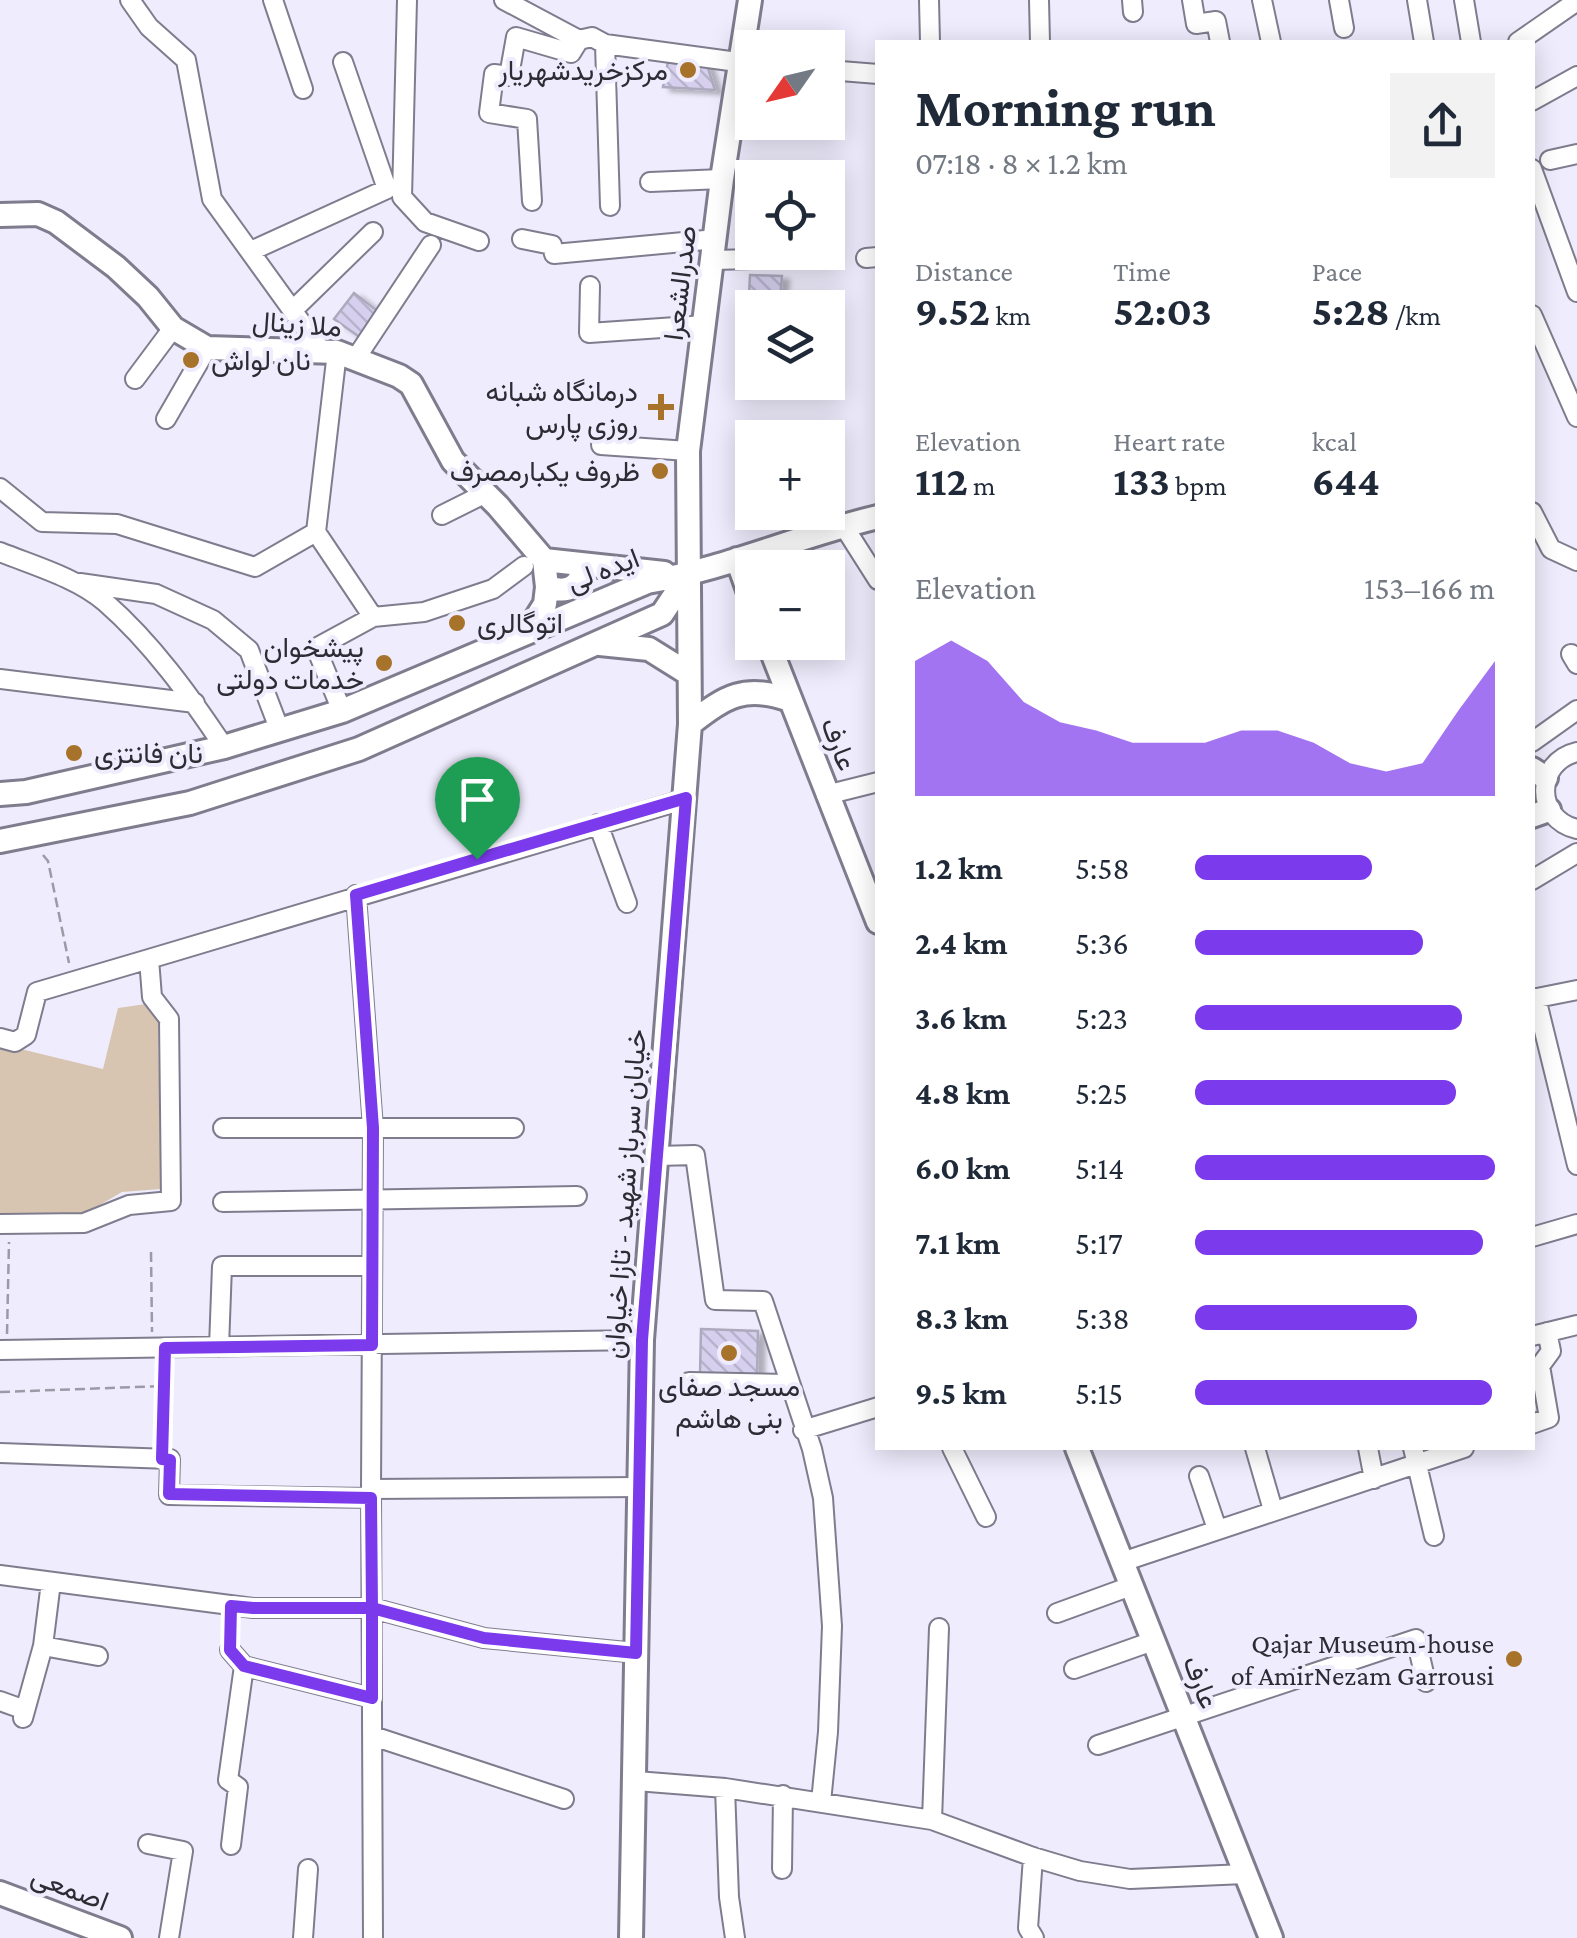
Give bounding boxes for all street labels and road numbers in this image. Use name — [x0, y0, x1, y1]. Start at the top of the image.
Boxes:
street label: صدرالشعرا — [658, 224, 704, 343]
street label: ملا زینال — [251, 305, 343, 345]
street label: ایده لى — [563, 542, 644, 599]
street label: عارف — [813, 713, 863, 775]
street label: خیابان سرباز شهید - تازا خیاوان — [598, 1028, 654, 1360]
street label: عارف — [1175, 1651, 1225, 1713]
street label: اصمعی — [27, 1859, 113, 1918]

